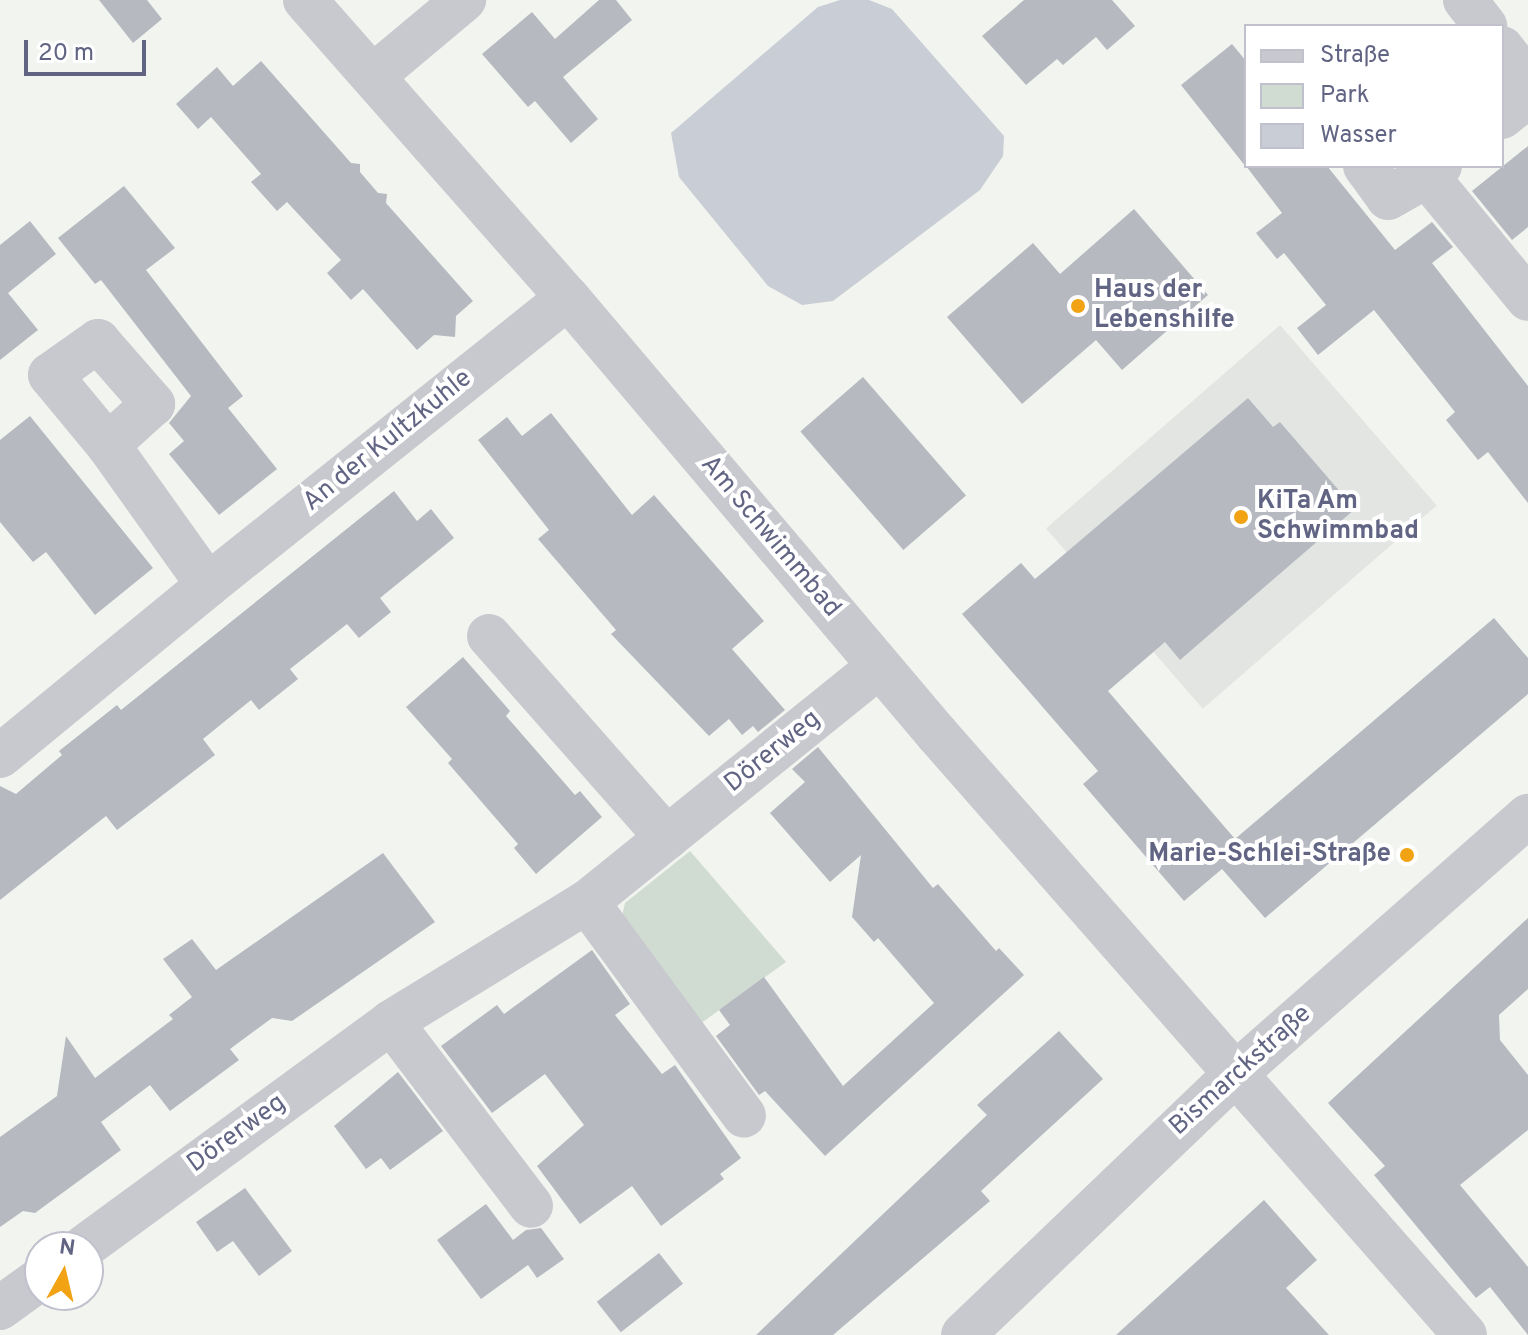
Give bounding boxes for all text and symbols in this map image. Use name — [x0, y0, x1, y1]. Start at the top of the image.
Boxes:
scale bar — [28, 24, 150, 74]
legend — [1244, 24, 1504, 168]
text: 20 m — [38, 39, 94, 69]
text: Straße — [1320, 41, 1390, 71]
text: Park — [1320, 81, 1370, 111]
text: Wasser — [1320, 121, 1397, 151]
place label: Haus der Lebenshilfe — [1094, 275, 1235, 336]
marker: Haus der Lebenshilfe — [1069, 297, 1087, 315]
street label: An der Kultzkuhle — [297, 363, 479, 519]
street label: Am Schwimmbad — [693, 450, 847, 624]
place label: KiTa Am Schwimmbad — [1257, 486, 1419, 548]
marker: KiTa Am Schwimmbad — [1232, 508, 1250, 526]
street label: Dörerweg — [719, 704, 827, 800]
place label: Marie-Schlei-Straße — [1148, 839, 1391, 871]
marker: Marie-Schlei-Straße — [1398, 846, 1416, 864]
street label: Bismarckstraße — [1164, 999, 1318, 1143]
street label: Dörerweg — [182, 1088, 292, 1180]
north arrow — [24, 1231, 104, 1311]
text: N — [57, 1234, 77, 1263]

